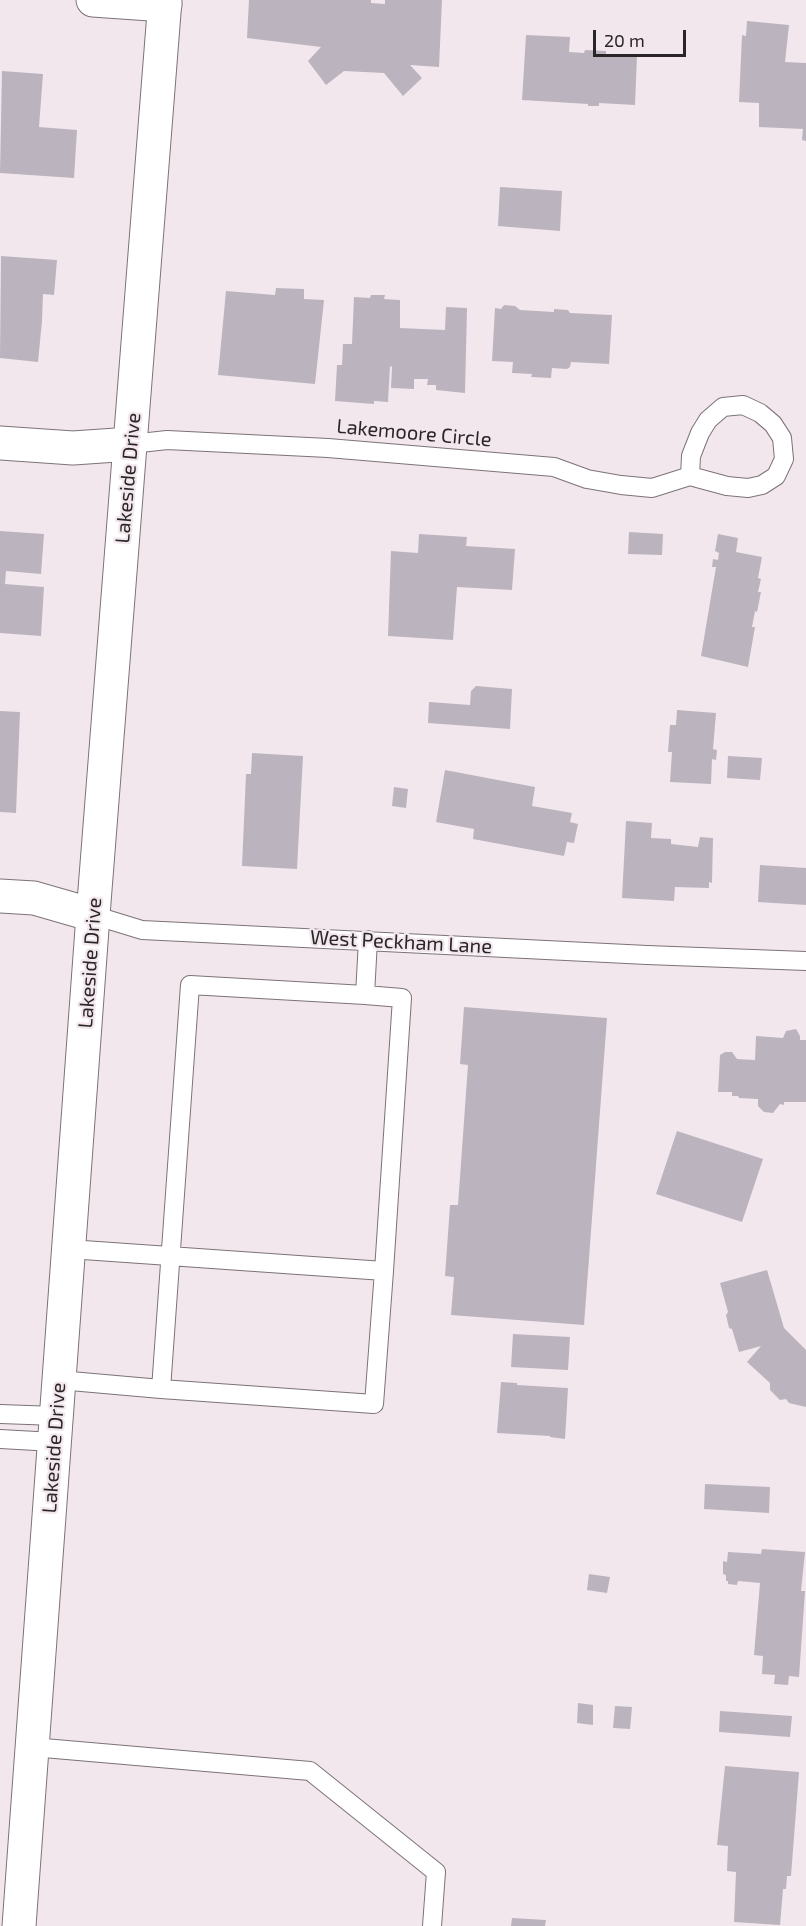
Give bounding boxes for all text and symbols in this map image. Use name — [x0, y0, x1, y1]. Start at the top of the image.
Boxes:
scale bar — [596, 18, 689, 56]
text: 20 m — [604, 29, 645, 51]
street label: Lakeside Drive — [110, 412, 146, 544]
street label: Lakemoore Circle — [335, 414, 493, 452]
street label: Lakeside Drive — [73, 897, 107, 1029]
street label: West Peckham Lane — [309, 925, 493, 959]
street label: Lakeside Drive — [37, 1382, 71, 1514]

